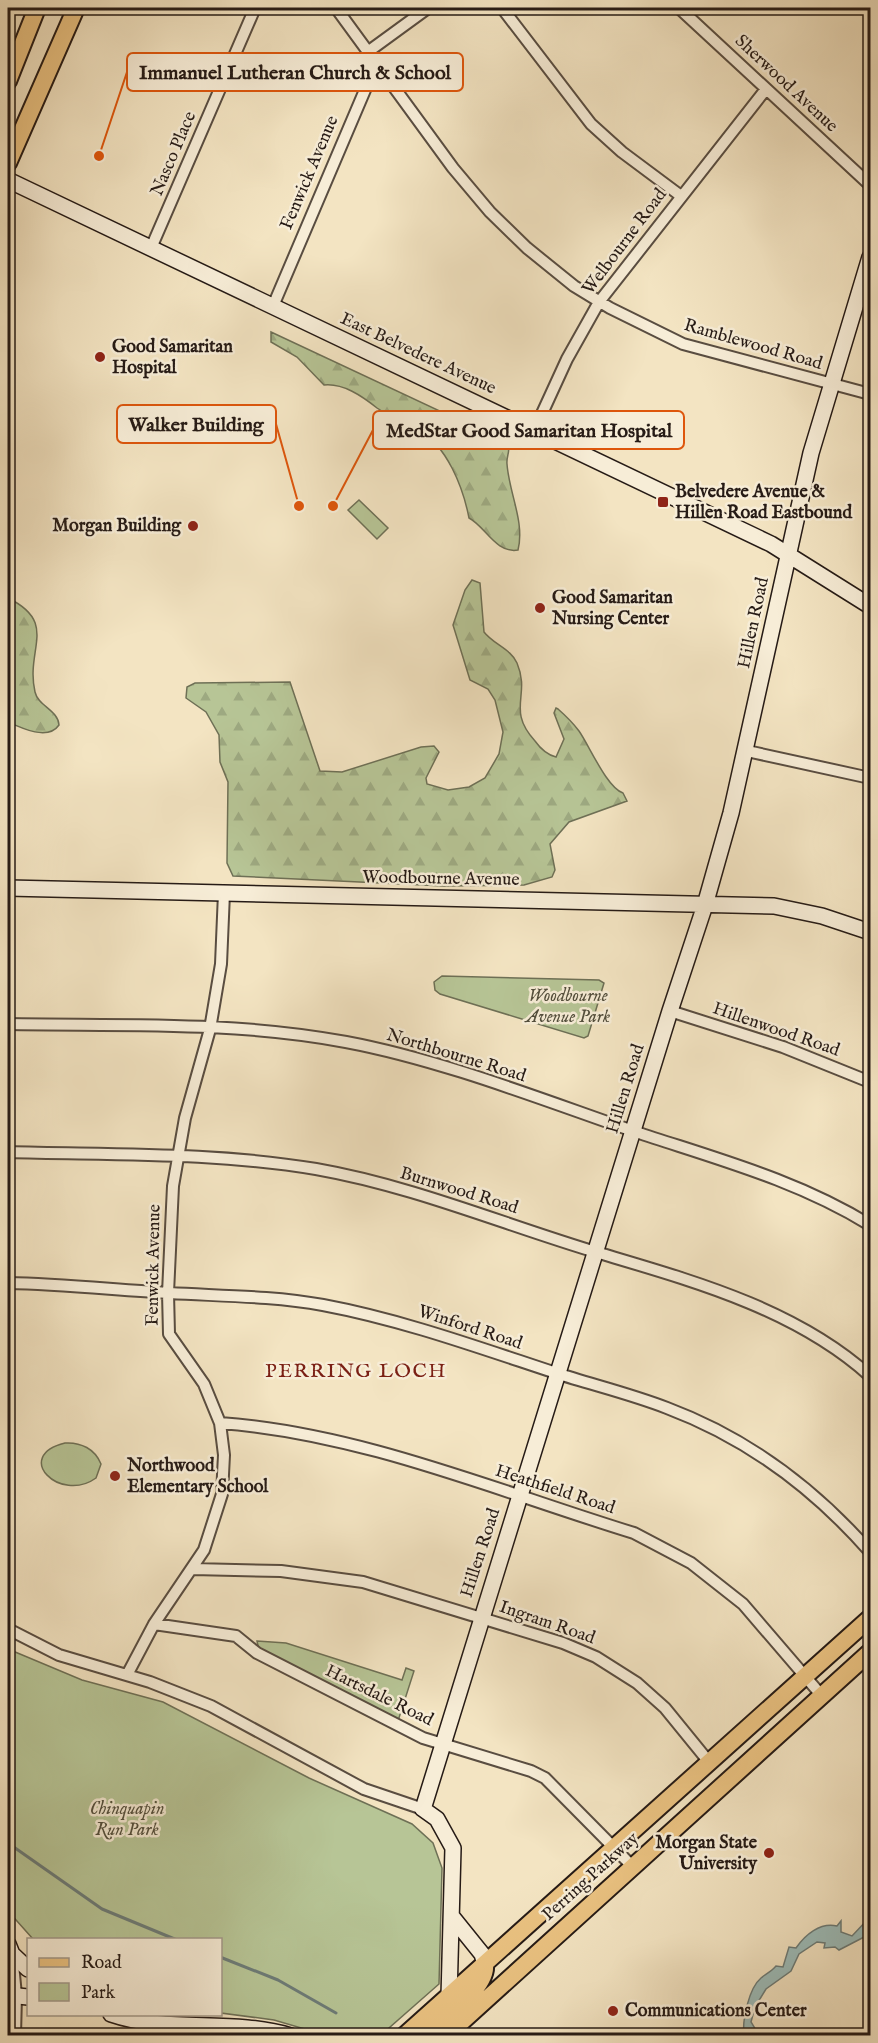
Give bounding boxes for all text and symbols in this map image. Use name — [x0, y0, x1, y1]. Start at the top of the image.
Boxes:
street label: Sherwood Avenue — [729, 30, 843, 138]
callout: Immanuel Lutheran Church & School — [127, 53, 463, 91]
text: Immanuel Lutheran Church & School — [139, 61, 452, 86]
street label: Nasco Place — [146, 108, 202, 200]
street label: Fenwick Avenue — [276, 112, 344, 234]
street label: Welbourne Road — [578, 184, 673, 300]
street label: East Belvedere Avenue — [336, 308, 500, 400]
street label: Ramblewood Road — [681, 314, 825, 376]
place label: Good Samaritan Hospital — [112, 336, 233, 380]
marker: Good Samaritan Hospital — [93, 350, 107, 364]
callout: Walker Building — [117, 405, 276, 443]
callout: MedStar Good Samaritan Hospital — [373, 411, 684, 449]
text: Walker Building — [127, 413, 265, 438]
text: MedStar Good Samaritan Hospital — [386, 419, 673, 444]
place label: Belvedere Avenue & Hillen Road Eastbound — [675, 481, 852, 525]
marker: Belvedere Avenue & Hillen Road Eastbound — [656, 495, 670, 509]
place label: Morgan Building — [52, 515, 182, 538]
marker: Morgan Building — [186, 519, 200, 533]
street label: Hillen Road — [733, 575, 775, 671]
place label: Good Samaritan Nursing Center — [551, 587, 673, 631]
marker: Good Samaritan Nursing Center — [533, 601, 547, 615]
street label: Woodbourne Avenue — [362, 866, 520, 892]
park label: Woodbourne Avenue Park — [524, 985, 610, 1029]
street label: Hillenwood Road — [709, 997, 843, 1063]
street label: Northbourne Road — [383, 1024, 529, 1088]
street label: Hillen Road — [601, 1041, 651, 1137]
street label: Burnwood Road — [397, 1162, 521, 1220]
street label: Fenwick Avenue — [141, 1204, 167, 1326]
street label: Winford Road — [415, 1300, 526, 1356]
district label: PERRING LOCH — [265, 1359, 447, 1384]
place label: Northwood Elementary School — [126, 1455, 269, 1499]
street label: Heathfield Road — [492, 1460, 618, 1520]
marker: Northwood Elementary School — [108, 1469, 122, 1483]
street label: Hillen Road — [456, 1505, 506, 1601]
street label: Ingram Road — [496, 1596, 598, 1650]
street label: Hartsdale Road — [321, 1660, 437, 1732]
park label: Chinquapin Run Park — [90, 1798, 164, 1842]
street label: Perring Parkway — [538, 1828, 644, 1926]
place label: Morgan State University — [655, 1832, 758, 1876]
marker: Morgan State University — [762, 1846, 776, 1860]
legend — [27, 1938, 222, 2016]
text: Road — [81, 1952, 122, 1975]
text: Park — [81, 1982, 116, 2005]
place label: Communications Center — [625, 2000, 807, 2023]
marker: Communications Center — [606, 2004, 620, 2018]

